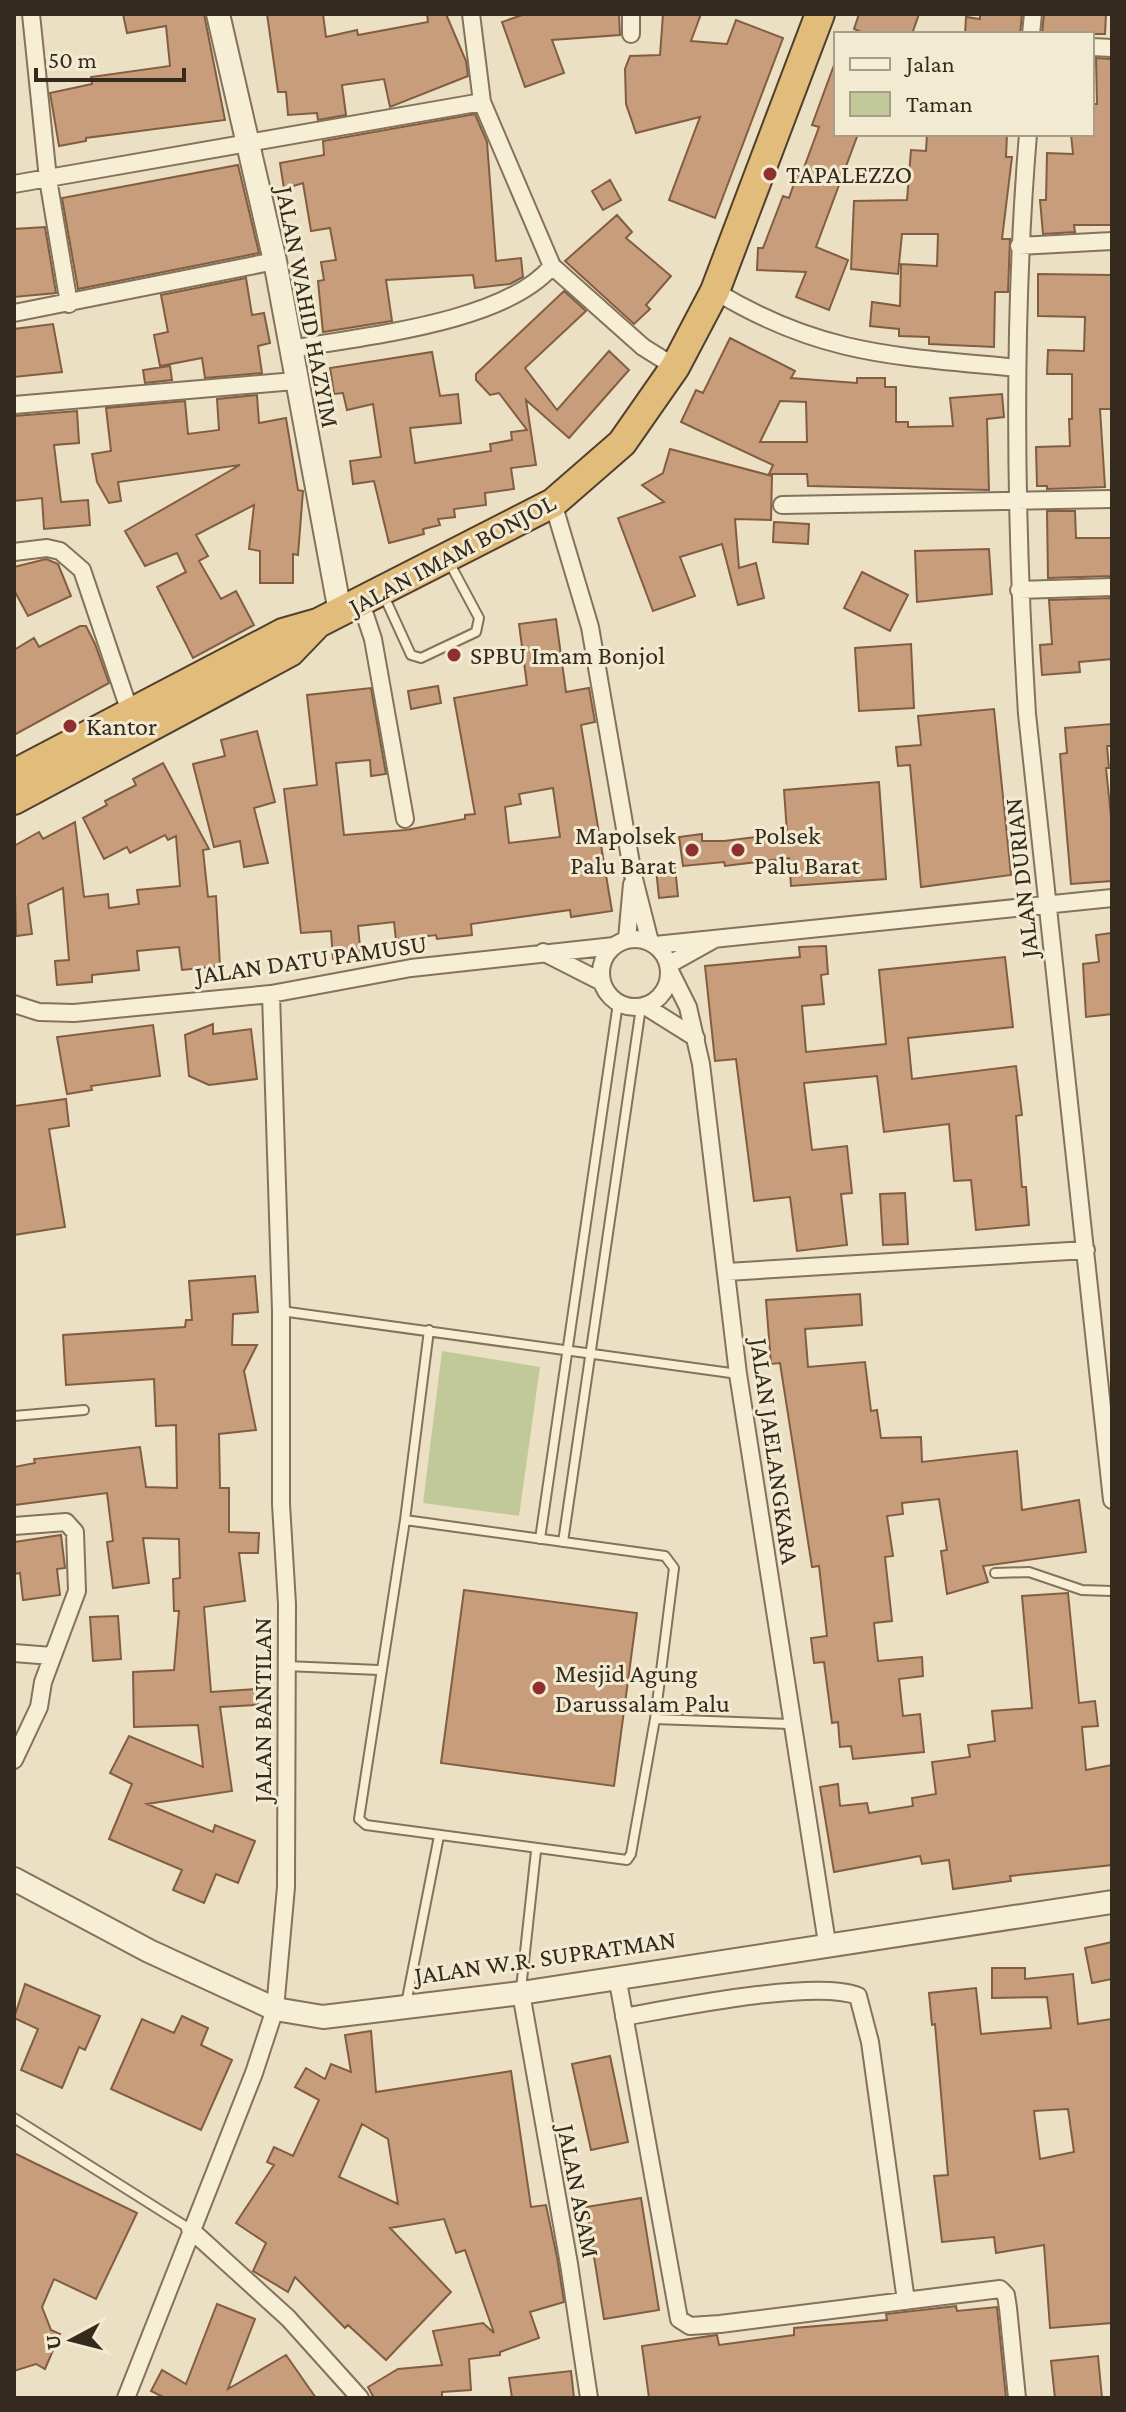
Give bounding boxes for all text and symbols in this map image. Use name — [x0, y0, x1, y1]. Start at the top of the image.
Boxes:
scale bar — [36, 32, 184, 82]
legend — [834, 32, 1094, 136]
text: 50 m — [48, 46, 97, 73]
text: Jalan — [904, 50, 955, 77]
text: Taman — [906, 90, 973, 117]
place label: TAPALEZZO — [786, 160, 912, 189]
marker: TAPALEZZO — [761, 165, 779, 183]
street label: JALAN WAHID HAZYIM — [269, 182, 345, 430]
street label: JALAN IMAM BONJOL — [342, 488, 561, 622]
place label: SPBU Imam Bonjol — [470, 641, 665, 670]
marker: SPBU Imam Bonjol — [445, 646, 463, 664]
place label: Kantor — [86, 712, 157, 741]
marker: Kantor — [61, 717, 79, 735]
street label: JALAN DURIAN — [999, 797, 1045, 961]
place label: Mapolsek Palu Barat — [570, 821, 677, 880]
place label: Polsek Palu Barat — [754, 821, 860, 880]
marker: Mapolsek Palu Barat — [683, 841, 701, 859]
marker: Polsek Palu Barat — [729, 841, 747, 859]
street label: JALAN DATU PAMUSU — [191, 929, 429, 990]
street label: JALAN JAELANGKARA — [744, 1334, 805, 1566]
street label: JALAN BANTILAN — [248, 1617, 277, 1805]
place label: Mesjid Agung Darussalam Palu — [555, 1659, 730, 1718]
marker: Mesjid Agung Darussalam Palu — [530, 1679, 548, 1697]
street label: JALAN W.R. SUPRATMAN — [410, 1925, 678, 1990]
street label: JALAN ASAM — [551, 2120, 606, 2260]
north arrow — [32, 2300, 112, 2380]
text: U — [39, 2333, 66, 2351]

